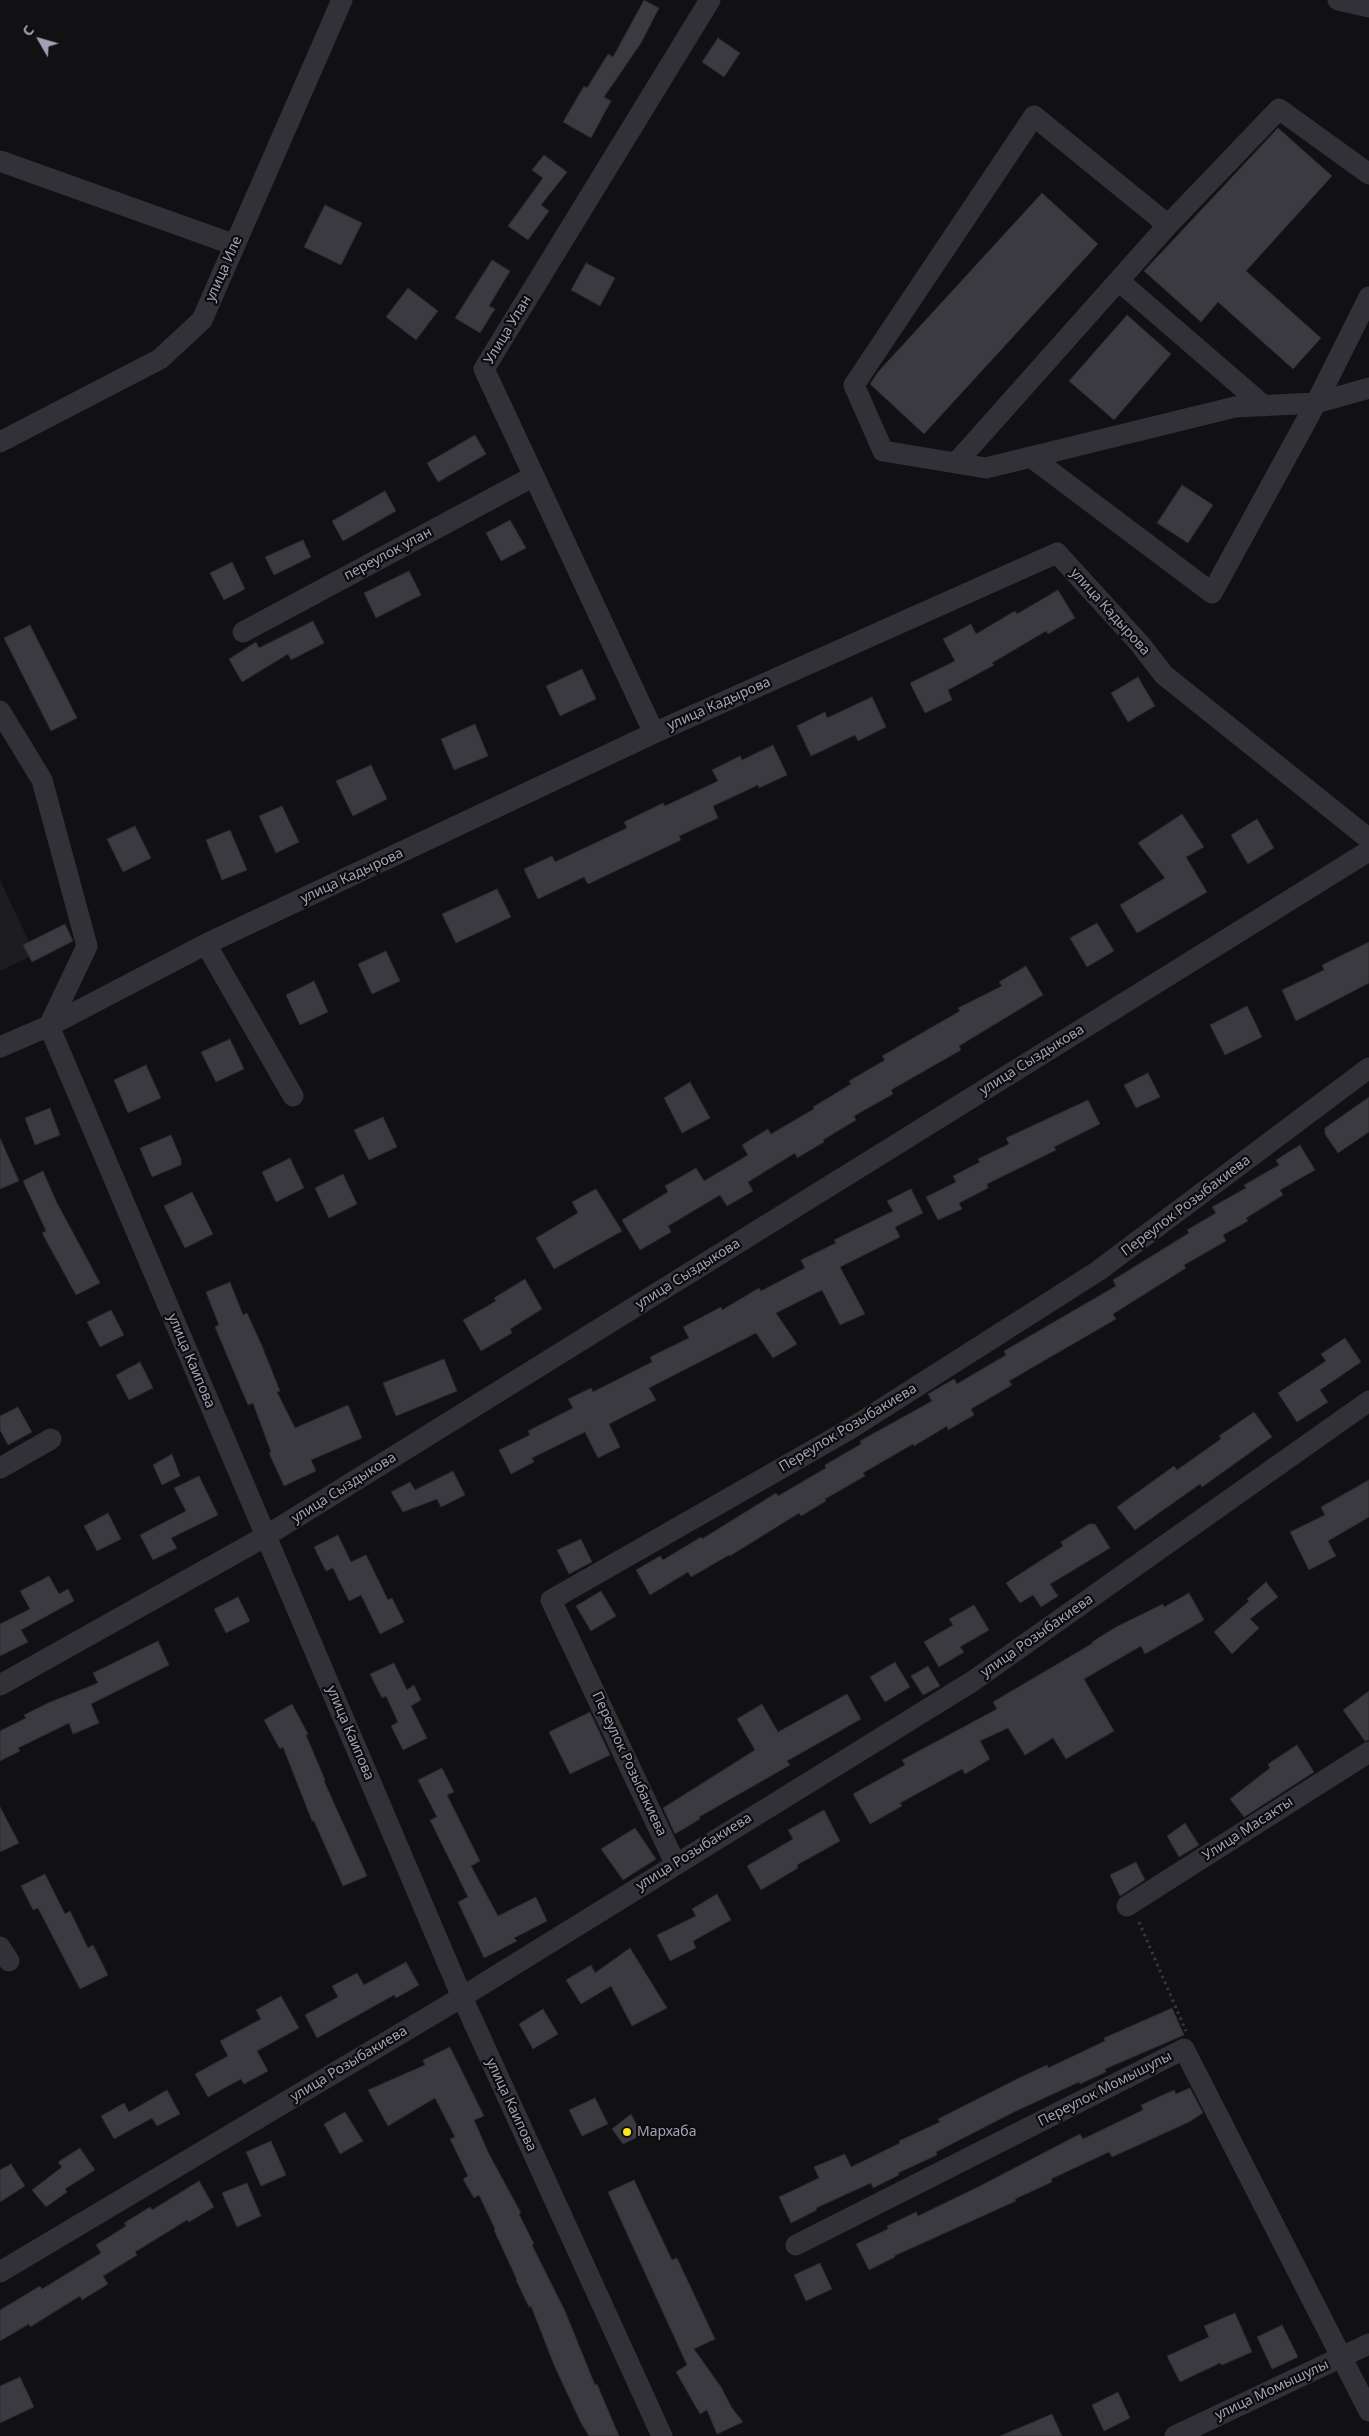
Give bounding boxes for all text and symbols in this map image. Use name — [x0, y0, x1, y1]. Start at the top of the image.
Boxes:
north arrow — [15, 15, 65, 65]
text: С — [18, 21, 38, 40]
street label: улица Иле — [202, 234, 246, 304]
street label: Улица Улан — [481, 293, 535, 367]
street label: переулок улан — [341, 524, 435, 584]
street label: улица Кадырова — [1067, 565, 1153, 659]
street label: улица Кадырова — [665, 674, 773, 734]
street label: улица Кадырова — [298, 845, 406, 907]
street label: улица Сыздыкова — [977, 1021, 1087, 1099]
street label: Переулок Розыбакиева — [1118, 1152, 1254, 1260]
street label: улица Сыздыкова — [633, 1235, 743, 1313]
street label: улица Каипова — [164, 1311, 218, 1411]
street label: Переулок Розыбакиева — [776, 1380, 920, 1476]
street label: улица Сыздыкова — [289, 1449, 399, 1527]
street label: улица Розыбакиева — [978, 1591, 1096, 1681]
street label: улица Каипова — [323, 1683, 377, 1783]
street label: Переулок Розыбакиева — [588, 1689, 670, 1839]
street label: Улица Масакты — [1200, 1793, 1296, 1865]
street label: улица Розыбакиева — [633, 1810, 755, 1894]
street label: улица Розыбакиева — [288, 2023, 410, 2105]
street label: Переулок Момышулы — [1035, 2048, 1175, 2130]
street label: улица Каипова — [482, 2056, 540, 2154]
place label: Мархаба — [637, 2124, 697, 2140]
marker: Мархаба — [621, 2126, 633, 2138]
street label: улица Момышулы — [1212, 2356, 1332, 2424]

